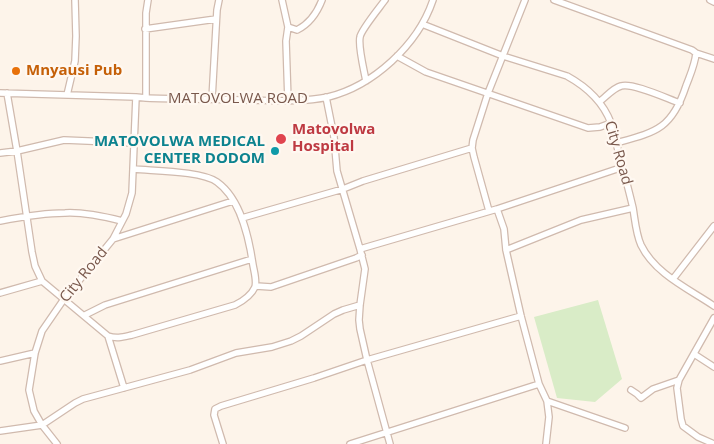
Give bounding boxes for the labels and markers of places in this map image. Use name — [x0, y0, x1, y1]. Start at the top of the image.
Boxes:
place label: Mnyausi Pub — [26, 62, 122, 80]
marker: Mnyausi Pub — [10, 65, 22, 77]
place label: Matovolwa Hospital — [292, 121, 375, 156]
marker: Matovolwa Hospital — [274, 132, 288, 146]
place label: MATOVOLWA MEDICAL CENTER DODOM — [94, 133, 265, 168]
marker: MATOVOLWA MEDICAL CENTER DODOM — [269, 145, 281, 157]

